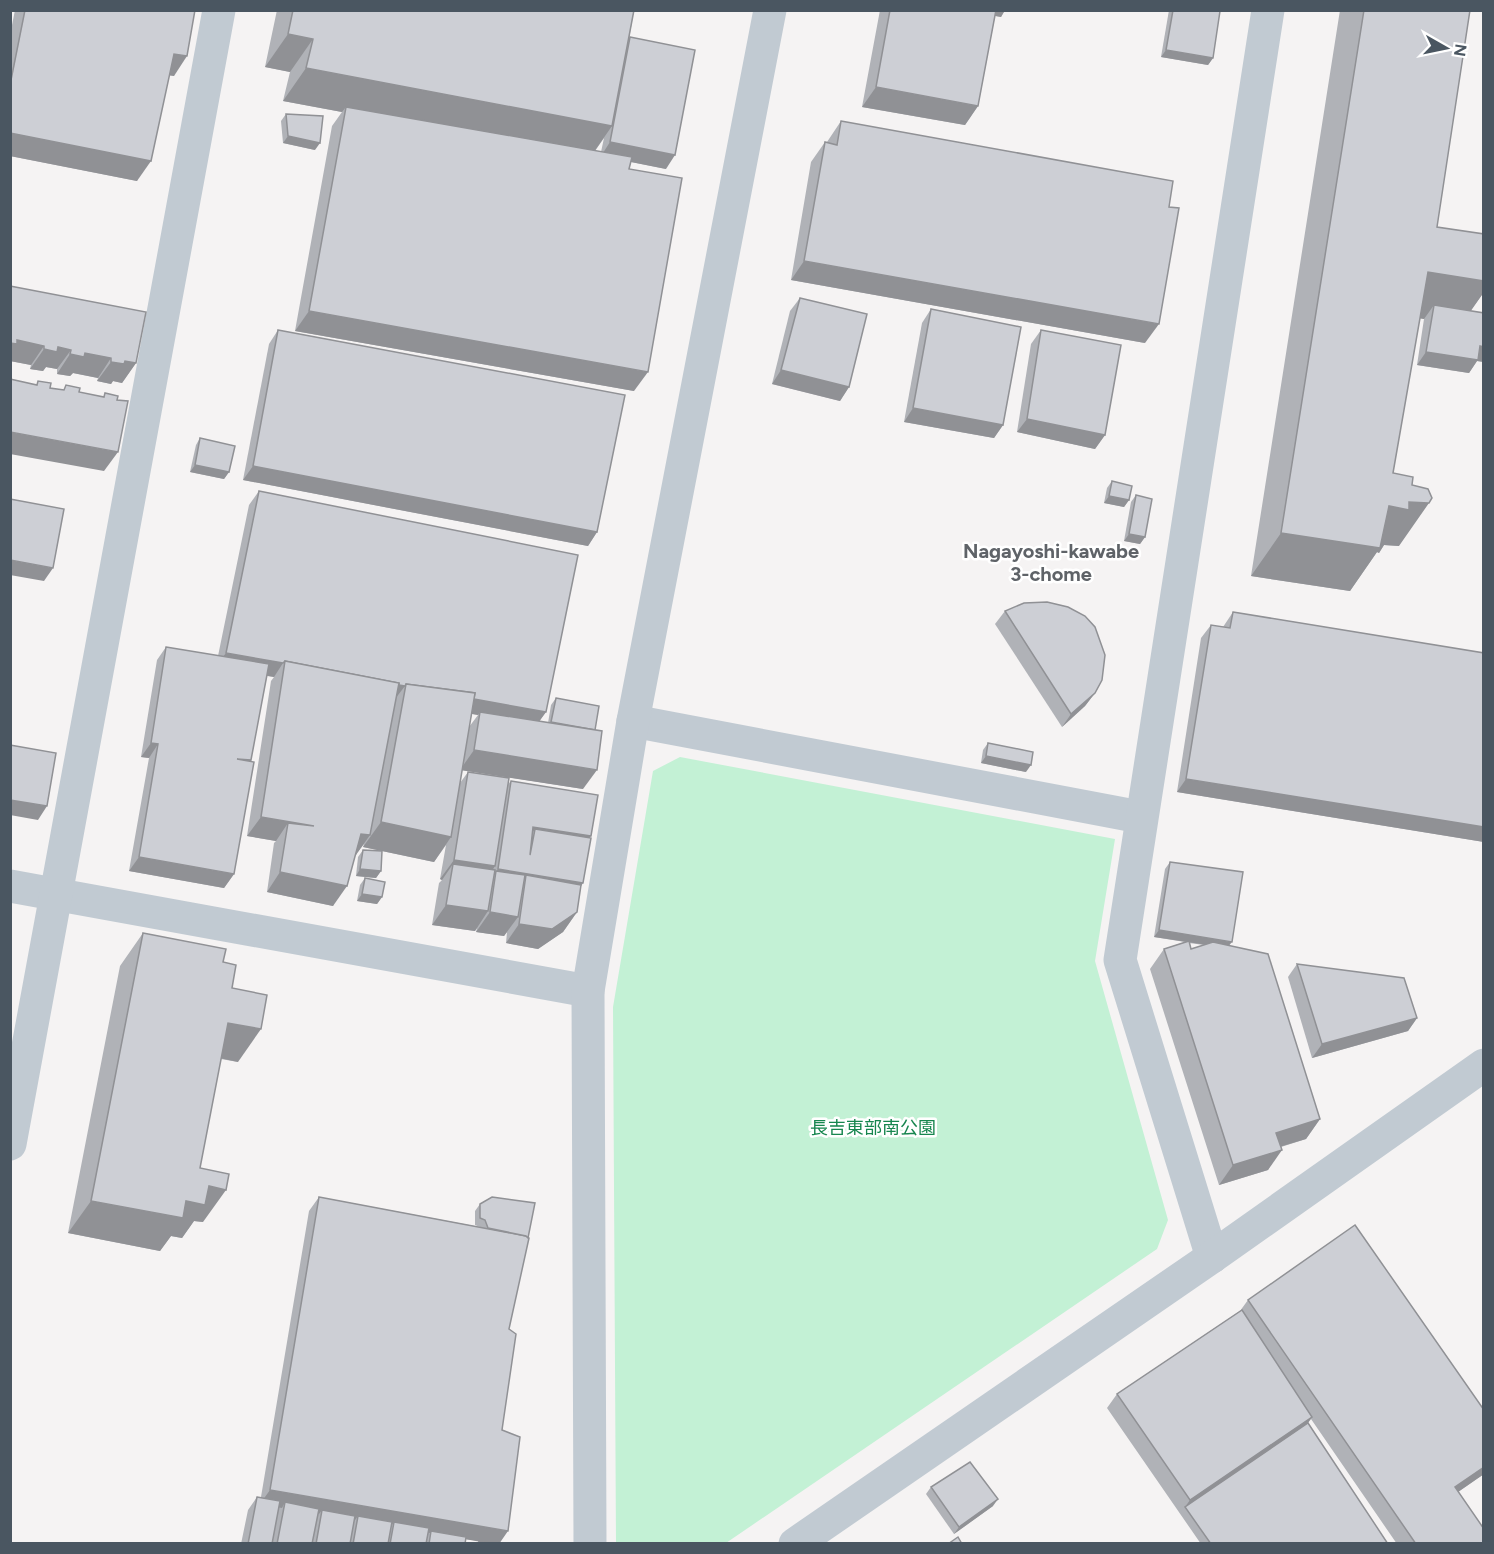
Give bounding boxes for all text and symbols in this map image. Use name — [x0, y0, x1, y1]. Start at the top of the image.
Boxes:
north arrow — [1416, 18, 1476, 78]
text: N — [1450, 43, 1471, 58]
district label: Nagayoshi-kawabe 3-chome — [963, 539, 1139, 586]
park label: 長吉東部南公園 — [810, 1117, 936, 1139]

